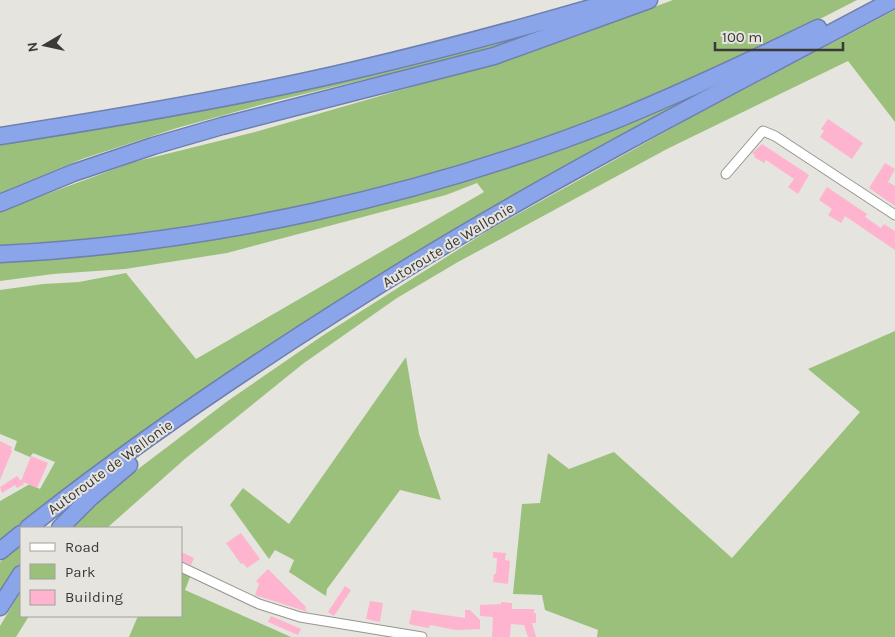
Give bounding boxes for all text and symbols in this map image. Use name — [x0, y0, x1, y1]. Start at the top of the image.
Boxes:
north arrow — [20, 20, 70, 70]
scale bar — [715, 20, 842, 52]
text: 100 m — [722, 28, 762, 46]
text: N — [23, 41, 42, 53]
street label: Autoroute de Wallonie — [379, 199, 517, 291]
street label: Autoroute de Wallonie — [44, 416, 176, 518]
legend — [20, 527, 182, 617]
text: Road — [65, 538, 100, 556]
text: Park — [65, 563, 95, 581]
text: Building — [65, 588, 123, 606]

